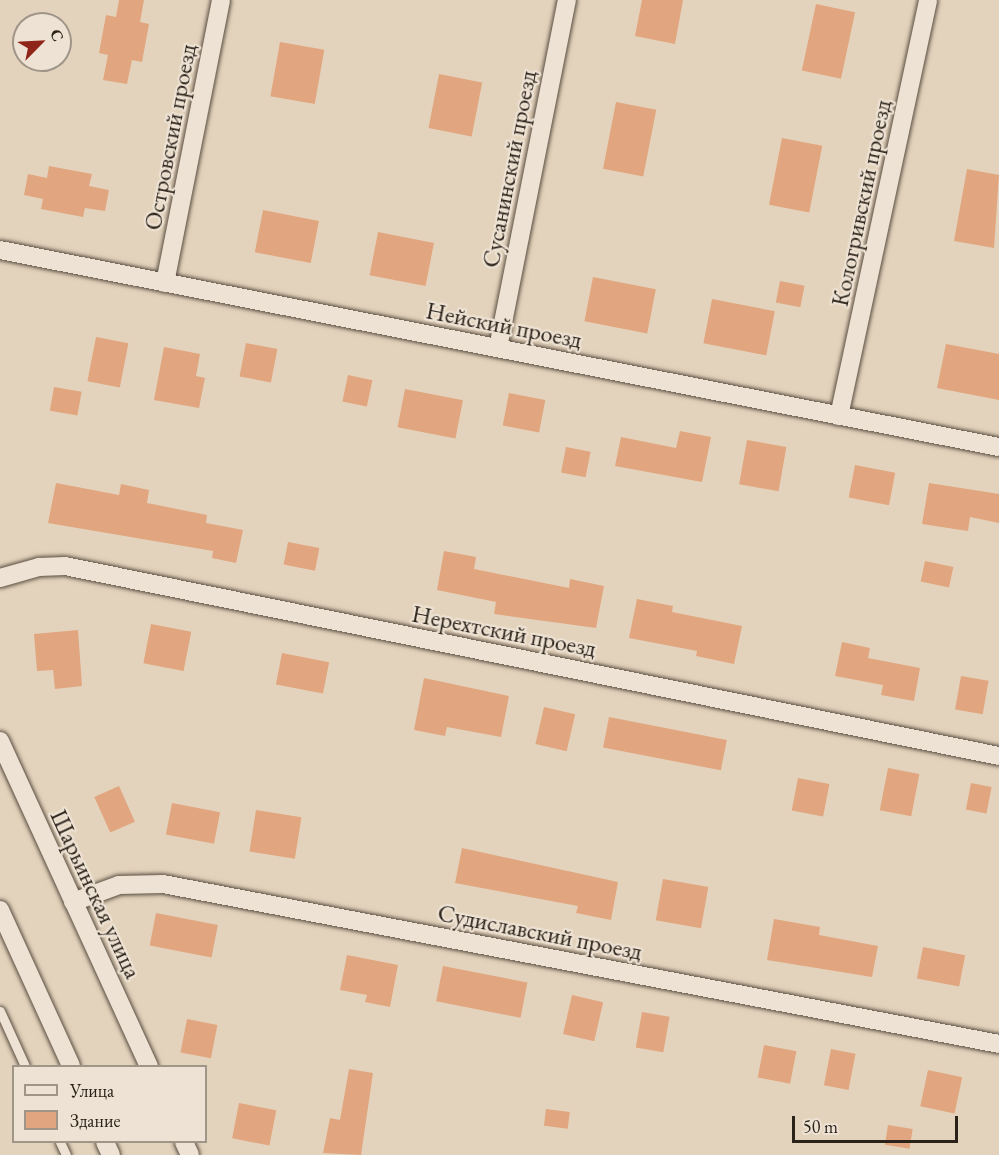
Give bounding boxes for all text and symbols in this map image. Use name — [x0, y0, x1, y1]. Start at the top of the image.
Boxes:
north arrow — [12, 12, 72, 72]
text: С — [45, 26, 69, 45]
street label: Островский проезд — [138, 42, 202, 232]
street label: Сусанинский проезд — [476, 68, 542, 270]
street label: Кологривский проезд — [825, 97, 897, 309]
street label: Нейский проезд — [424, 296, 584, 354]
street label: Нерехтский проезд — [410, 599, 598, 663]
street label: Шарьинская улица — [44, 805, 148, 983]
street label: Судиславский проезд — [435, 898, 645, 966]
legend — [12, 1065, 207, 1143]
text: Улица — [70, 1079, 114, 1102]
scale bar — [795, 1104, 962, 1142]
text: Здание — [70, 1109, 120, 1132]
text: 50 m — [803, 1115, 838, 1138]

